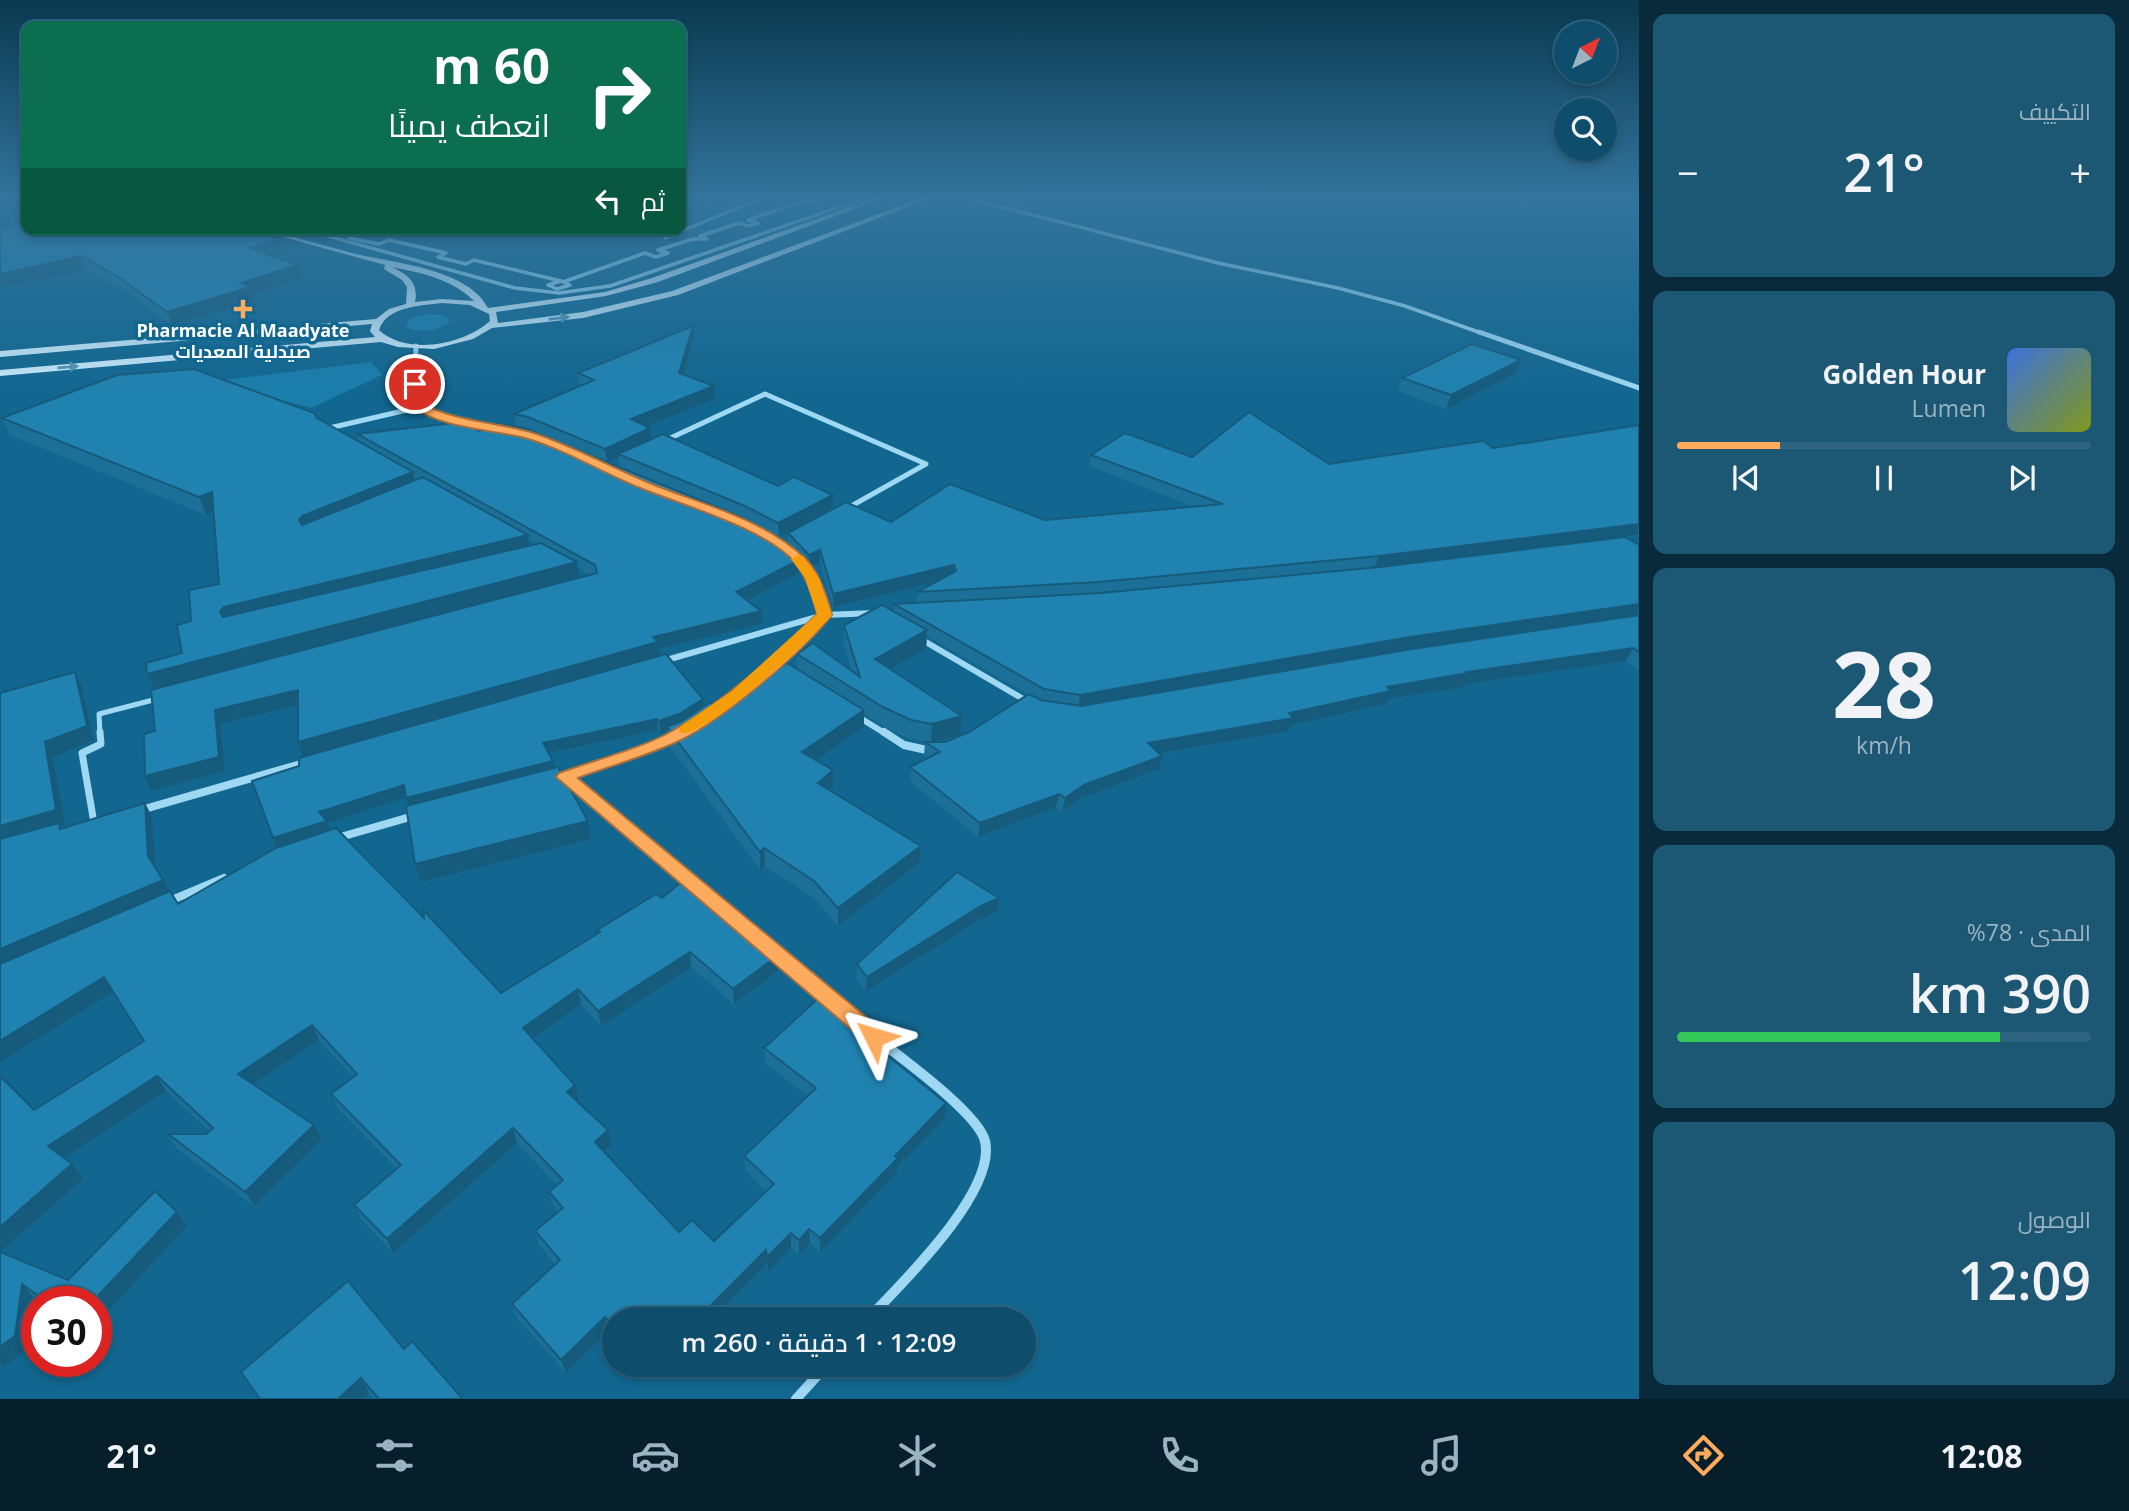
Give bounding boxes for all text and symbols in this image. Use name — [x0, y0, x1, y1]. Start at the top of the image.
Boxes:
north arrow — [1554, 21, 1617, 84]
map controls — [1554, 21, 1617, 161]
text: 60 m — [433, 32, 550, 98]
icon: right — [574, 49, 665, 140]
text: التكييف — [2019, 95, 2091, 127]
button: search — [1554, 98, 1617, 161]
text: انعطف يمينًا — [388, 103, 550, 146]
text: 21° — [1843, 136, 1925, 207]
text: − — [1677, 146, 1699, 198]
text: + — [2069, 146, 2091, 198]
icon: left — [589, 182, 627, 220]
text: ثم — [641, 183, 665, 219]
marker: Pharmacie Al Maadyate صيدلية المعديات — [235, 301, 251, 317]
one-way arrow — [548, 312, 570, 323]
place label: Pharmacie Al Maadyate صيدلية المعديات — [136, 318, 350, 363]
pin — [385, 354, 445, 414]
text: Golden Hour — [1823, 356, 1986, 392]
one-way arrow — [57, 361, 79, 372]
icon: arrive — [396, 365, 434, 403]
text: Lumen — [1912, 392, 1986, 424]
icon: previous — [1727, 459, 1765, 497]
icon: pause — [1865, 459, 1903, 497]
icon: next — [2003, 459, 2041, 497]
text: 28 — [1832, 621, 1936, 745]
text: km/h — [1856, 729, 1912, 761]
text: المدى · 78% — [1967, 916, 2091, 948]
text: 390 km — [1909, 957, 2091, 1028]
position arrow — [837, 1000, 911, 1074]
text: الوصول — [2018, 1203, 2091, 1235]
text: 12:09 — [1958, 1244, 2091, 1315]
speed limit sign: 30 — [21, 1286, 112, 1377]
text: 12:09 · 1 دقيقة · 260 m — [682, 1324, 956, 1360]
icon: filters — [370, 1431, 419, 1480]
icon: car — [631, 1431, 680, 1480]
icon: climate — [893, 1431, 942, 1480]
icon: phone — [1155, 1431, 1204, 1480]
icon: music — [1417, 1431, 1466, 1480]
icon: directions — [1679, 1431, 1728, 1480]
text: 21° — [106, 1434, 157, 1477]
text: 12:08 — [1940, 1434, 2023, 1477]

